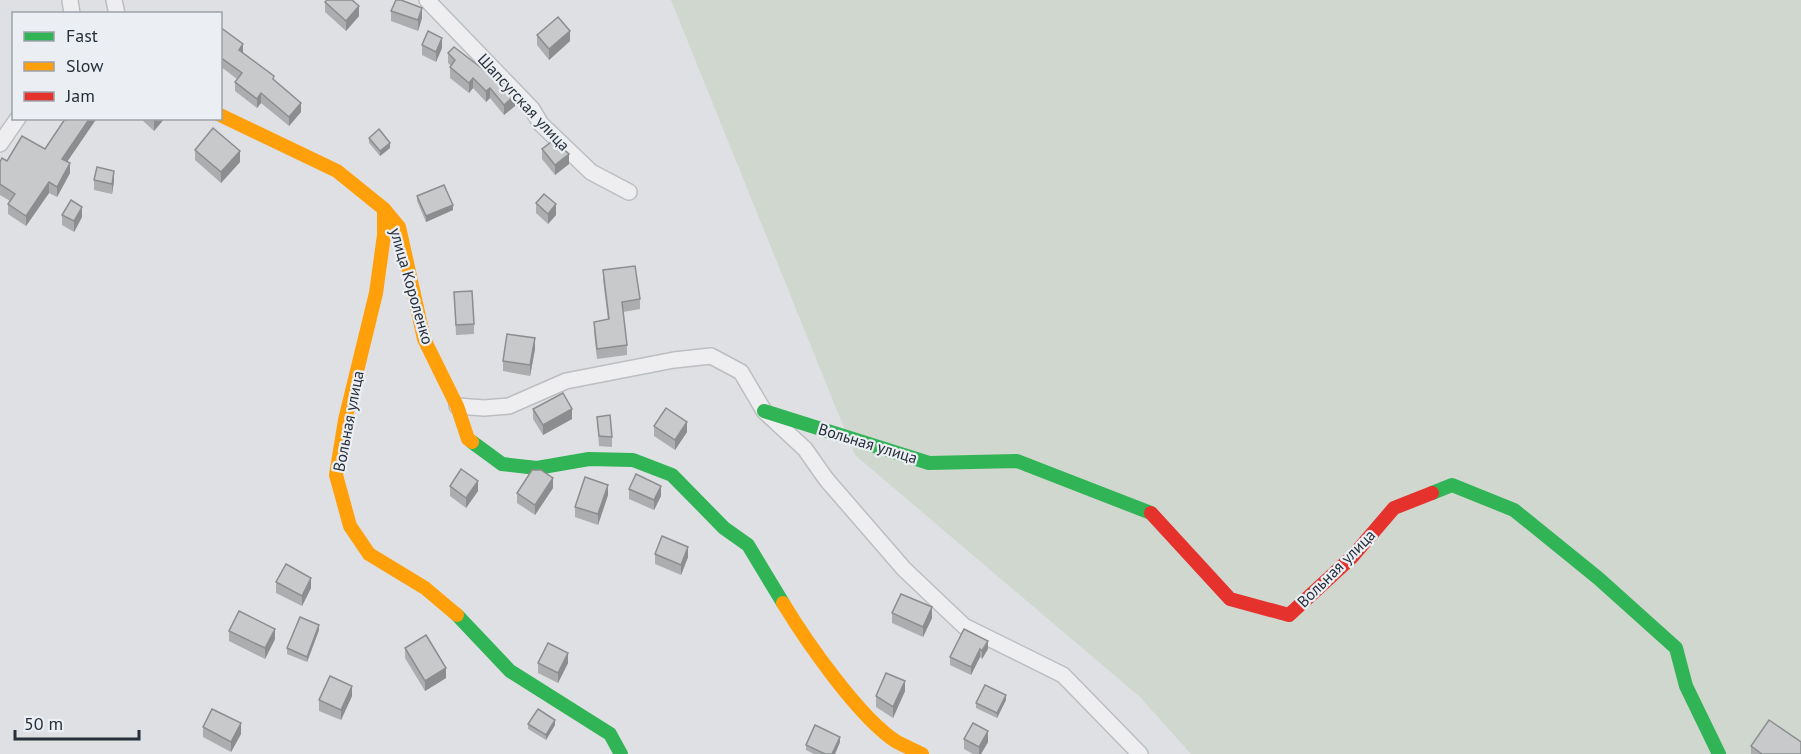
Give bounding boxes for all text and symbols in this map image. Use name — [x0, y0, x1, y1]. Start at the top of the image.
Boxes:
legend — [12, 12, 222, 120]
text: Fast — [66, 24, 98, 47]
street label: Шапсугская улица — [474, 49, 574, 155]
text: Slow — [66, 54, 104, 77]
text: Jam — [65, 84, 95, 107]
street label: улица Короленко — [386, 225, 438, 347]
street label: Вольная улица — [328, 369, 368, 473]
street label: Вольная улица — [816, 418, 920, 468]
street label: Вольная улица — [1293, 525, 1379, 611]
scale bar — [15, 703, 140, 741]
text: 50 m — [24, 712, 63, 735]

